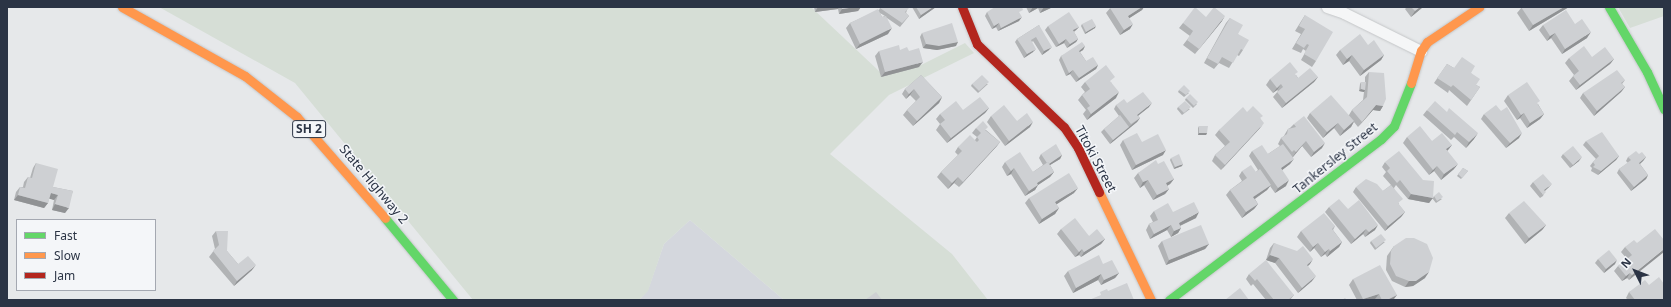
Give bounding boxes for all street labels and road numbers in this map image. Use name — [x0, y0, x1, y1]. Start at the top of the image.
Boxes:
road number: SH 2 — [292, 119, 326, 139]
street label: Tankersley Street — [1290, 119, 1380, 197]
street label: Titoki Street — [1072, 123, 1120, 195]
street label: State Highway 2 — [336, 141, 412, 227]

